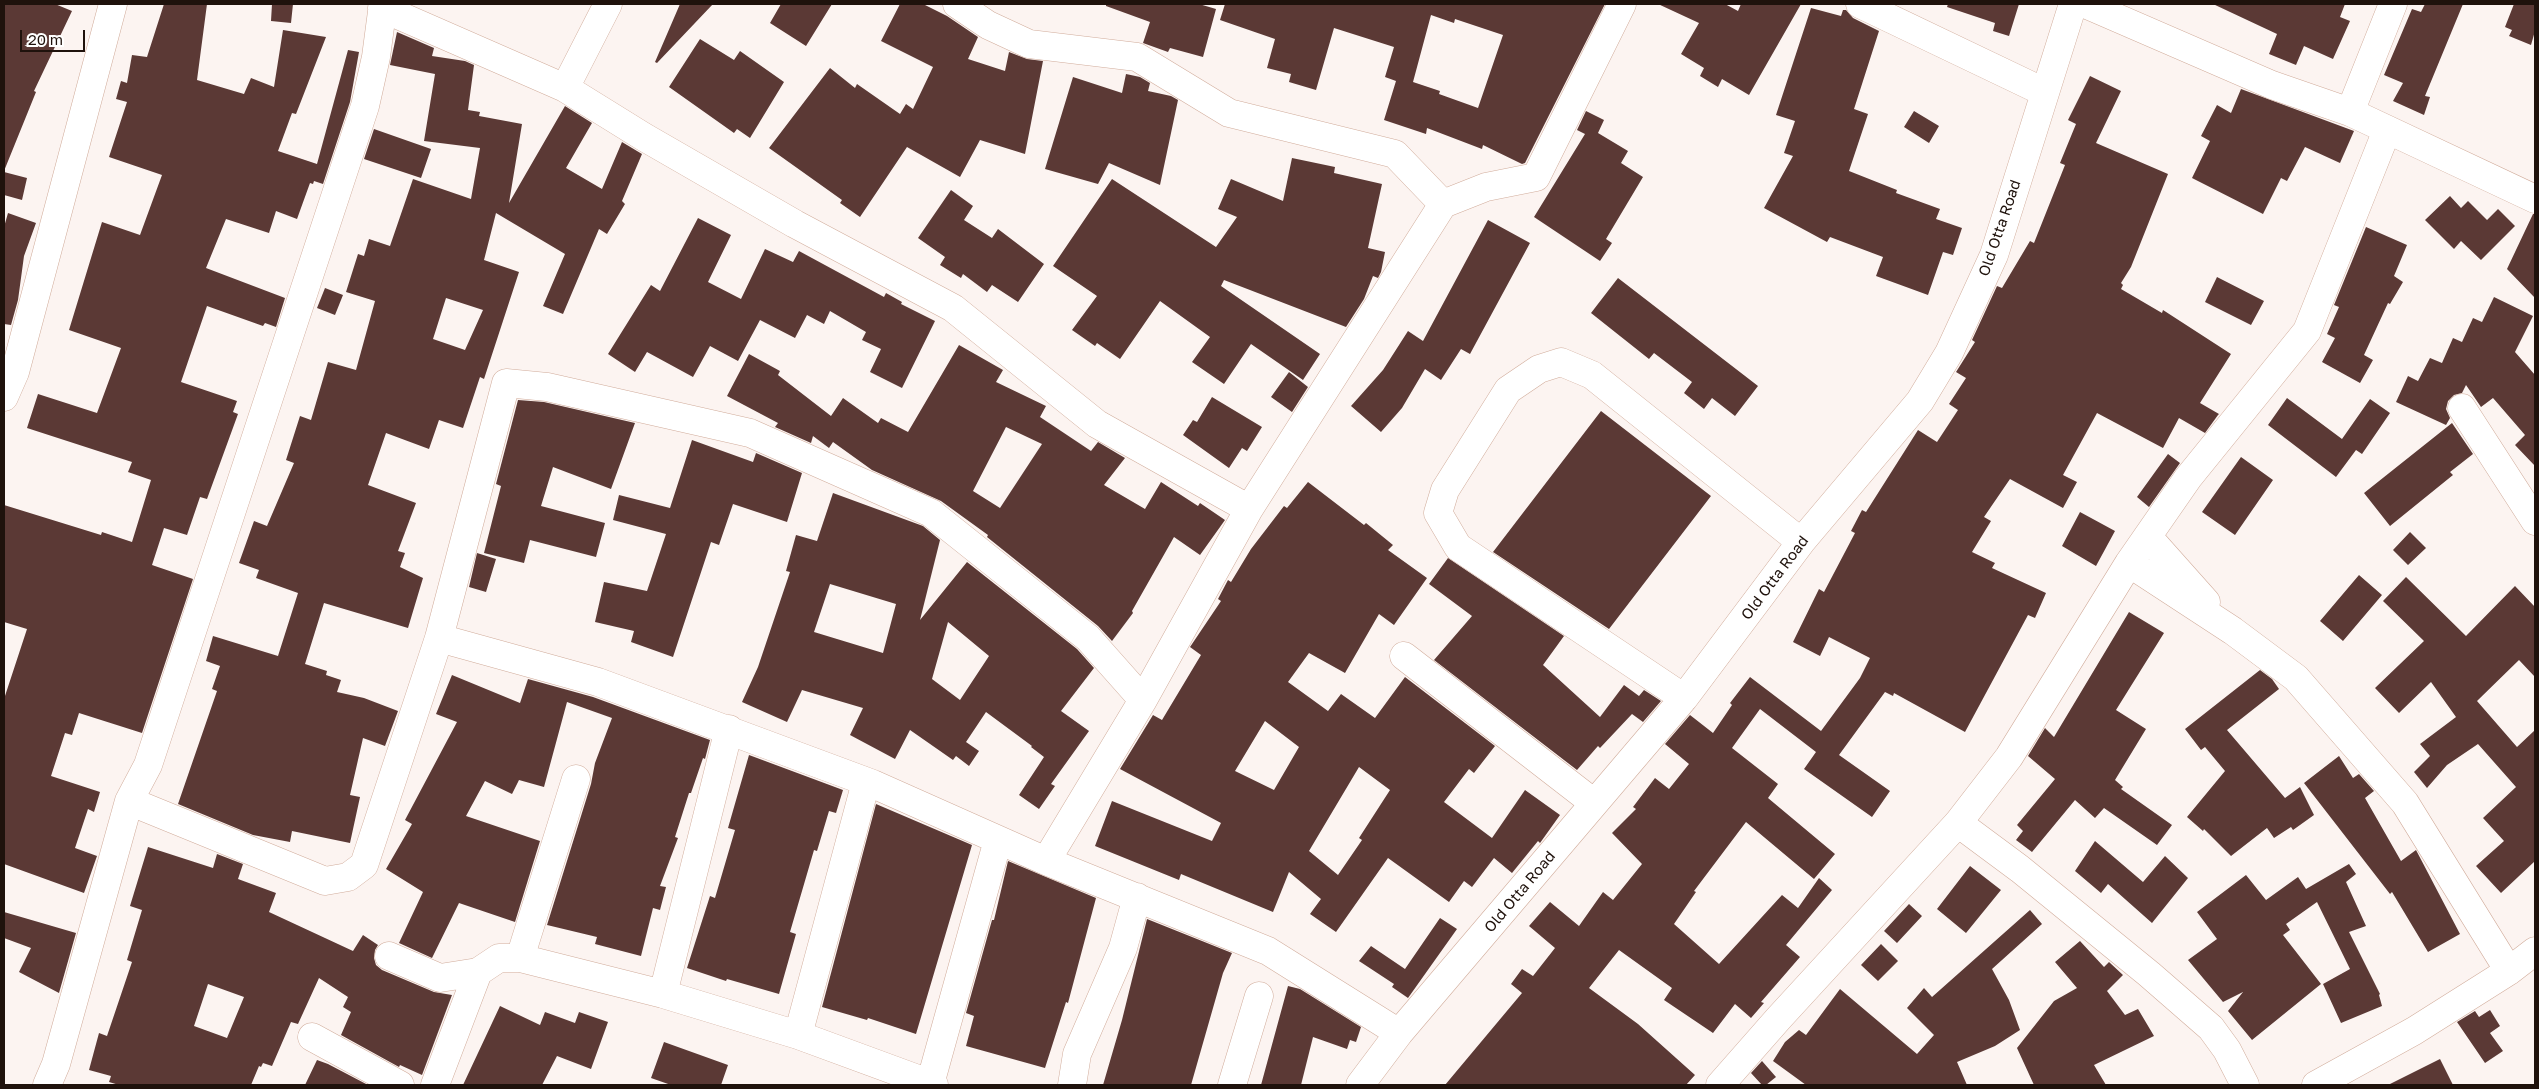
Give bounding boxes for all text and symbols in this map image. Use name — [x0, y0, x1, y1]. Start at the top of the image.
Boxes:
scale bar — [22, 20, 88, 52]
text: 20 m — [28, 30, 63, 48]
street label: Old Otta Road — [1975, 177, 2025, 279]
street label: Old Otta Road — [1738, 532, 1812, 624]
street label: Old Otta Road — [1481, 848, 1559, 936]

